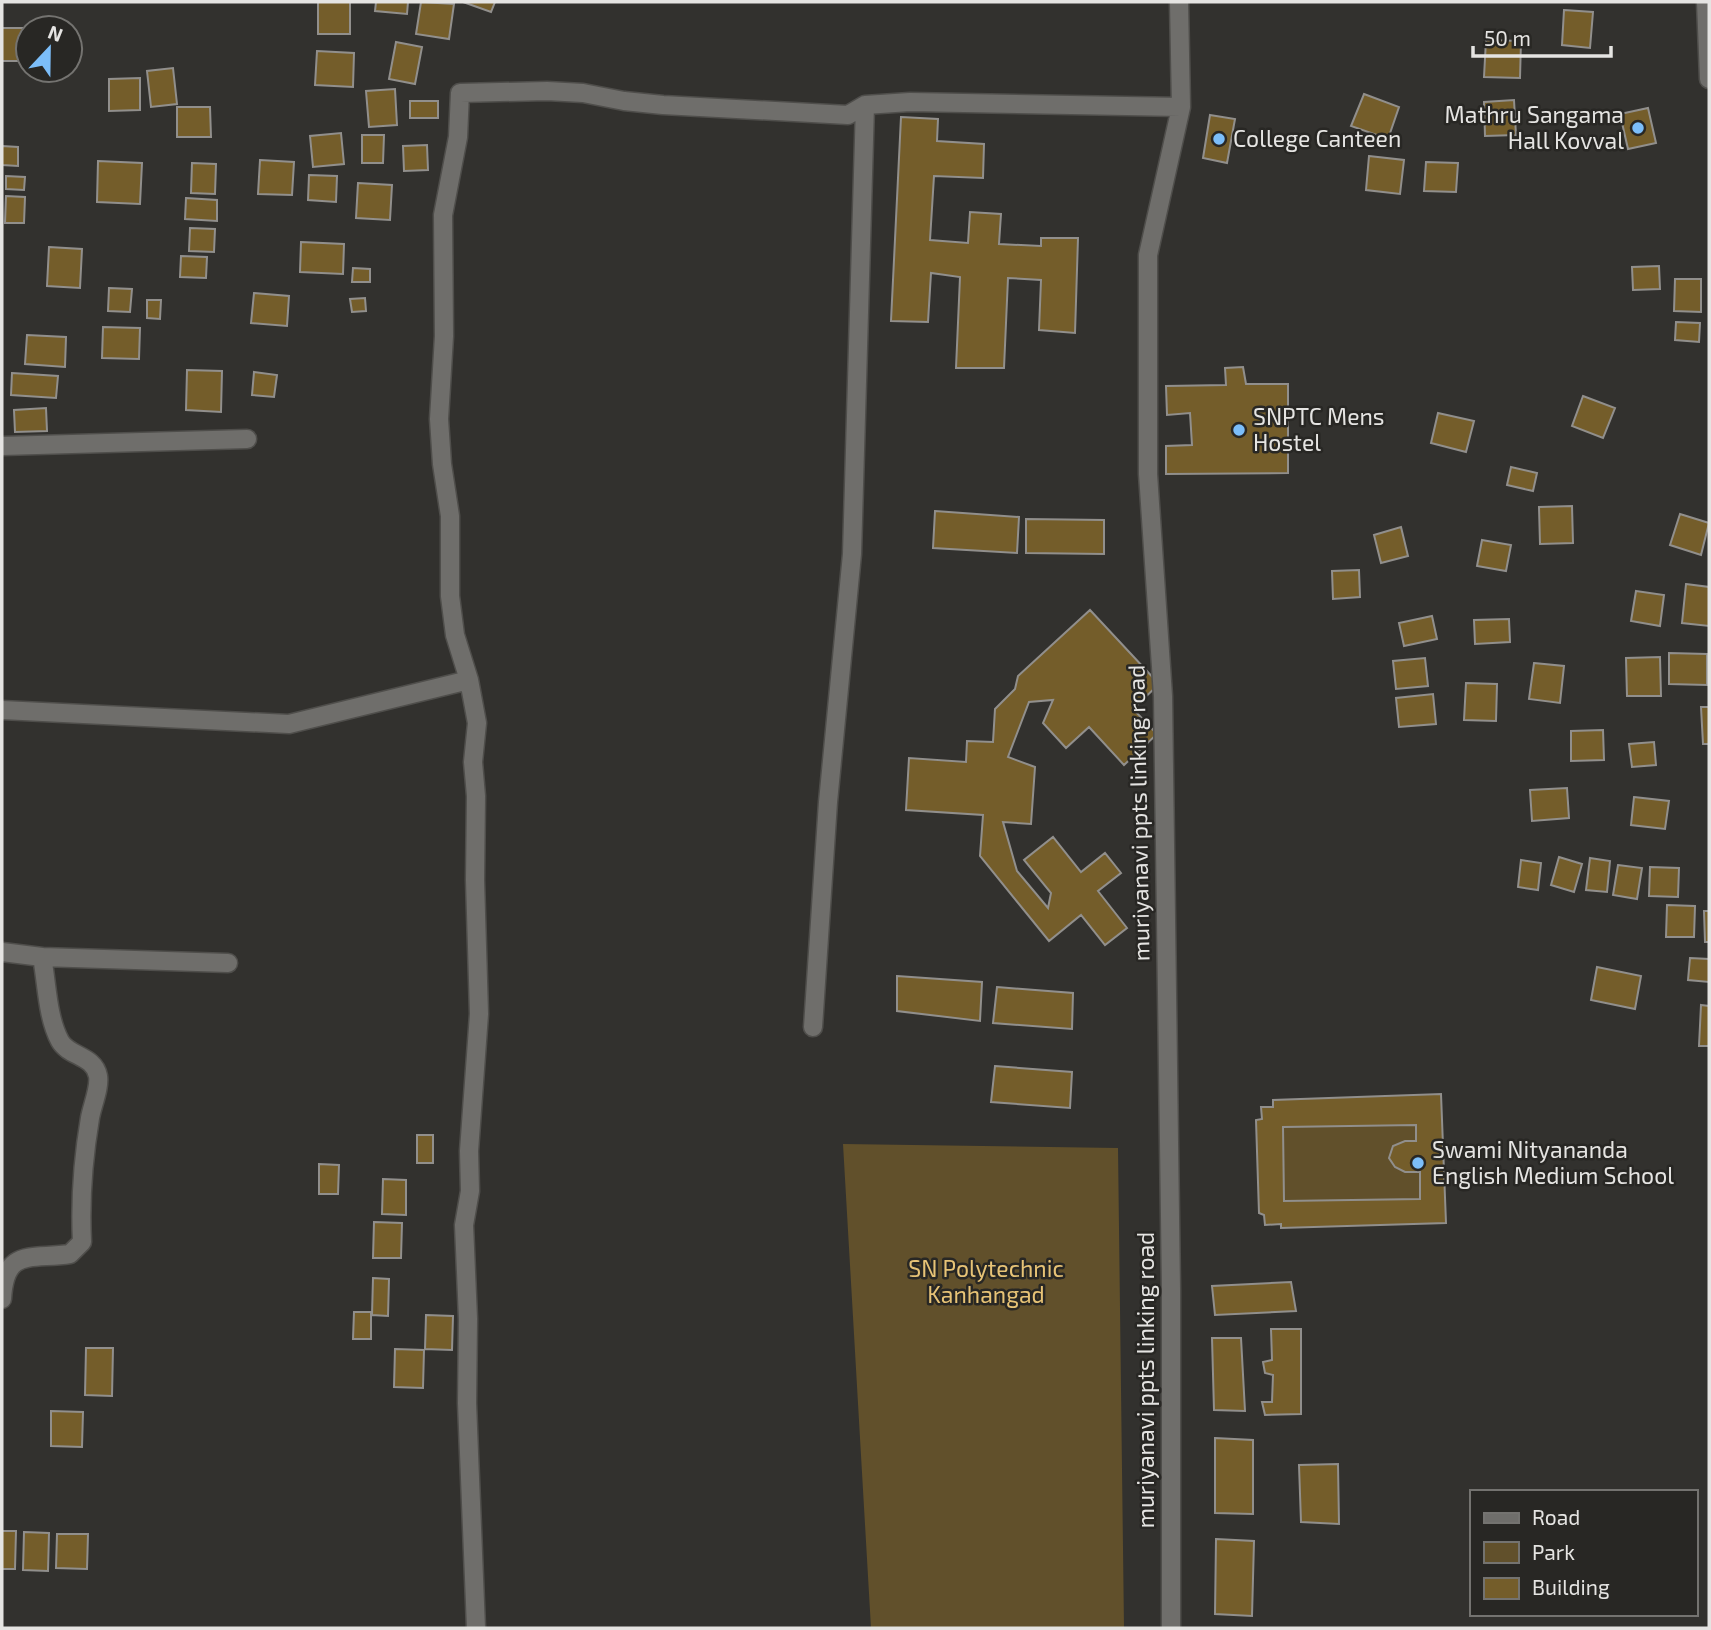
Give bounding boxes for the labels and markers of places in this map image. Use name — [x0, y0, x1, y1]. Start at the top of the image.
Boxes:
place label: Mathru Sangama Hall Kovval — [1445, 100, 1624, 154]
marker: Mathru Sangama Hall Kovval — [1630, 120, 1646, 136]
place label: College Canteen — [1233, 124, 1401, 152]
marker: College Canteen — [1211, 131, 1227, 147]
place label: SNPTC Mens Hostel — [1253, 402, 1385, 456]
marker: SNPTC Mens Hostel — [1231, 422, 1247, 438]
place label: Swami Nityananda English Medium School — [1432, 1135, 1674, 1189]
marker: Swami Nityananda English Medium School — [1410, 1155, 1426, 1171]

